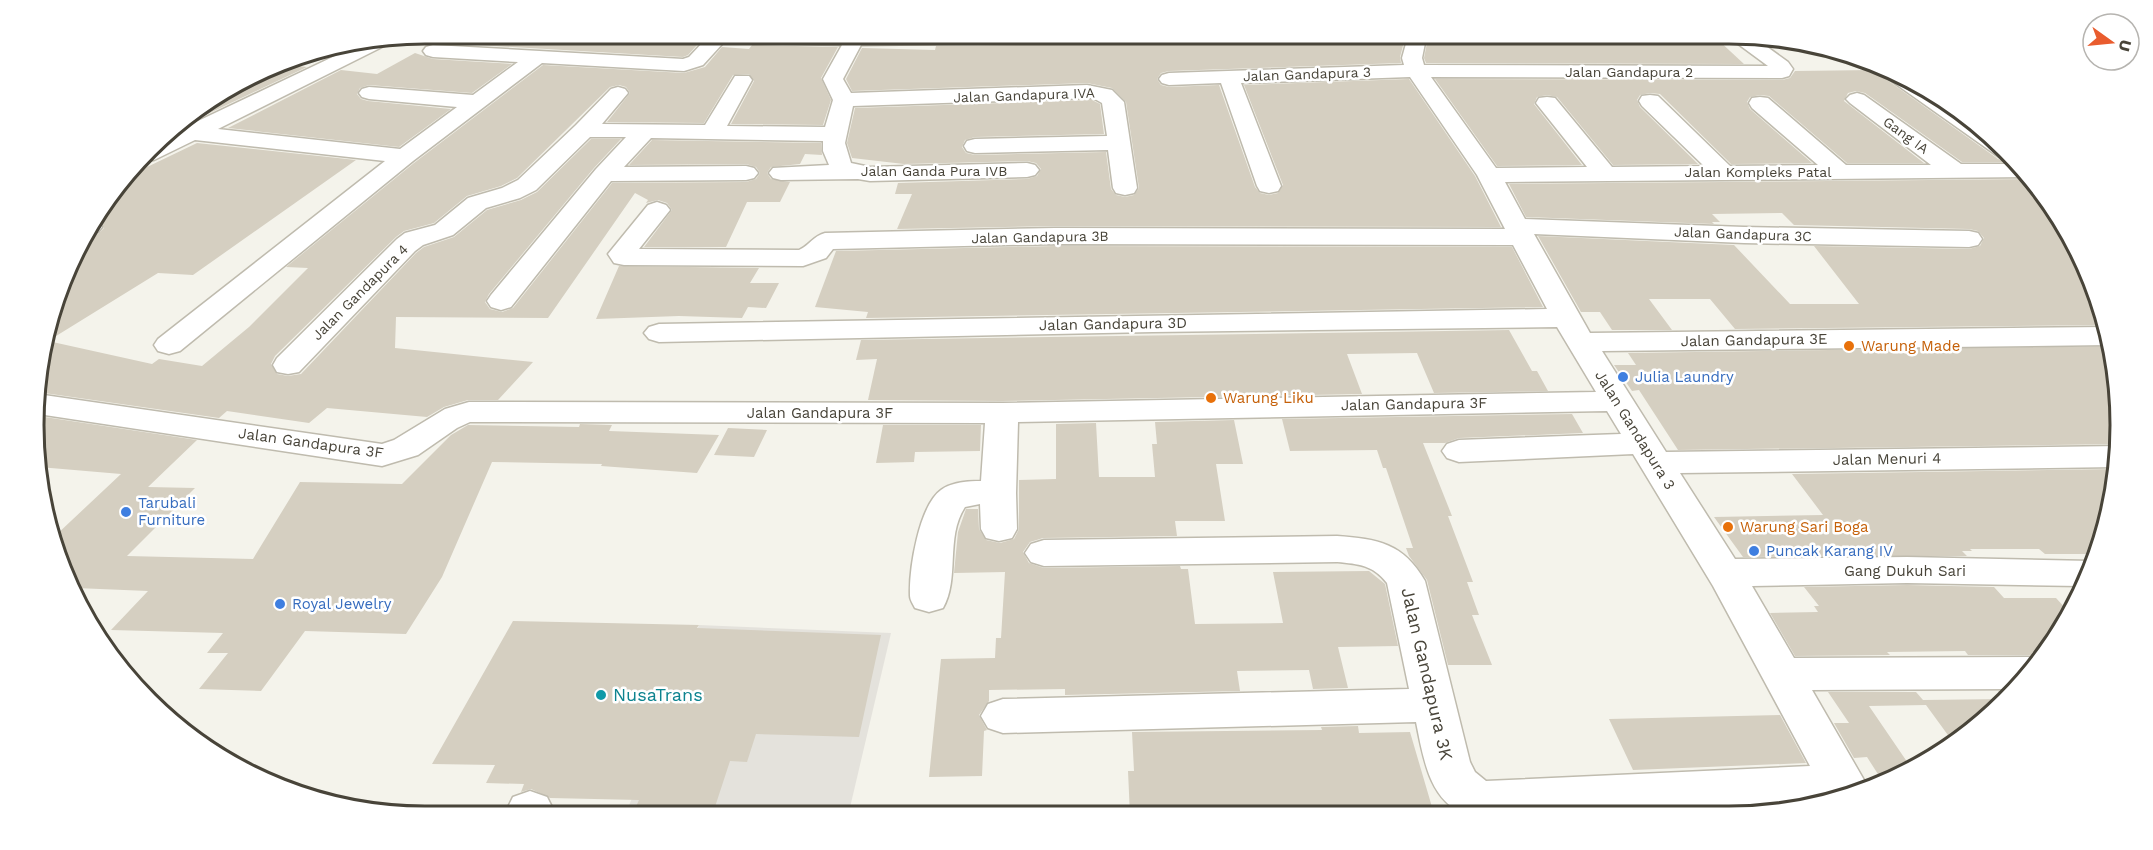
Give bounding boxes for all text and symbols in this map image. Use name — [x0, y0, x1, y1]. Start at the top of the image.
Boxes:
north arrow — [2081, 12, 2141, 72]
text: U — [2114, 38, 2136, 54]
street label: Jalan Gandapura 3 — [1243, 64, 1371, 84]
street label: Jalan Gandapura 2 — [1565, 64, 1693, 80]
street label: Jalan Gandapura IVA — [953, 85, 1095, 105]
street label: Gang IA — [1880, 113, 1932, 157]
street label: Jalan Ganda Pura IVB — [861, 163, 1007, 179]
street label: Jalan Kompleks Patal — [1685, 164, 1832, 180]
street label: Jalan Gandapura 3C — [1674, 224, 1812, 244]
street label: Jalan Gandapura 3B — [971, 228, 1109, 246]
street label: Jalan Gandapura 4 — [309, 241, 411, 343]
street label: Jalan Gandapura 3D — [1039, 314, 1187, 334]
street label: Jalan Gandapura 3E — [1680, 330, 1828, 350]
place label: Warung Made — [1861, 337, 1960, 355]
marker: Warung Made — [1842, 339, 1856, 353]
street label: Jalan Gandapura 3 — [1591, 367, 1679, 493]
place label: Julia Laundry — [1635, 368, 1734, 386]
marker: Julia Laundry — [1616, 370, 1630, 384]
place label: Warung Liku — [1223, 389, 1314, 407]
marker: Warung Liku — [1204, 391, 1218, 405]
street label: Jalan Gandapura 3F — [1341, 394, 1487, 414]
street label: Jalan Gandapura 3F — [747, 404, 893, 422]
street label: Jalan Gandapura 3F — [237, 424, 385, 462]
street label: Jalan Menuri 4 — [1833, 449, 1941, 469]
place label: Tarubali Furniture — [138, 494, 205, 529]
marker: Tarubali Furniture — [119, 505, 133, 519]
place label: Warung Sari Boga — [1740, 518, 1869, 536]
marker: Warung Sari Boga — [1721, 520, 1735, 534]
place label: Puncak Karang IV — [1766, 542, 1893, 560]
marker: Puncak Karang IV — [1747, 544, 1761, 558]
street label: Gang Dukuh Sari — [1844, 562, 1966, 580]
street label: Jalan Gandapura 3K — [1397, 586, 1458, 762]
place label: Royal Jewelry — [292, 595, 392, 613]
marker: Royal Jewelry — [273, 597, 287, 611]
place label: NusaTrans — [613, 684, 703, 705]
marker: NusaTrans — [594, 688, 608, 702]

